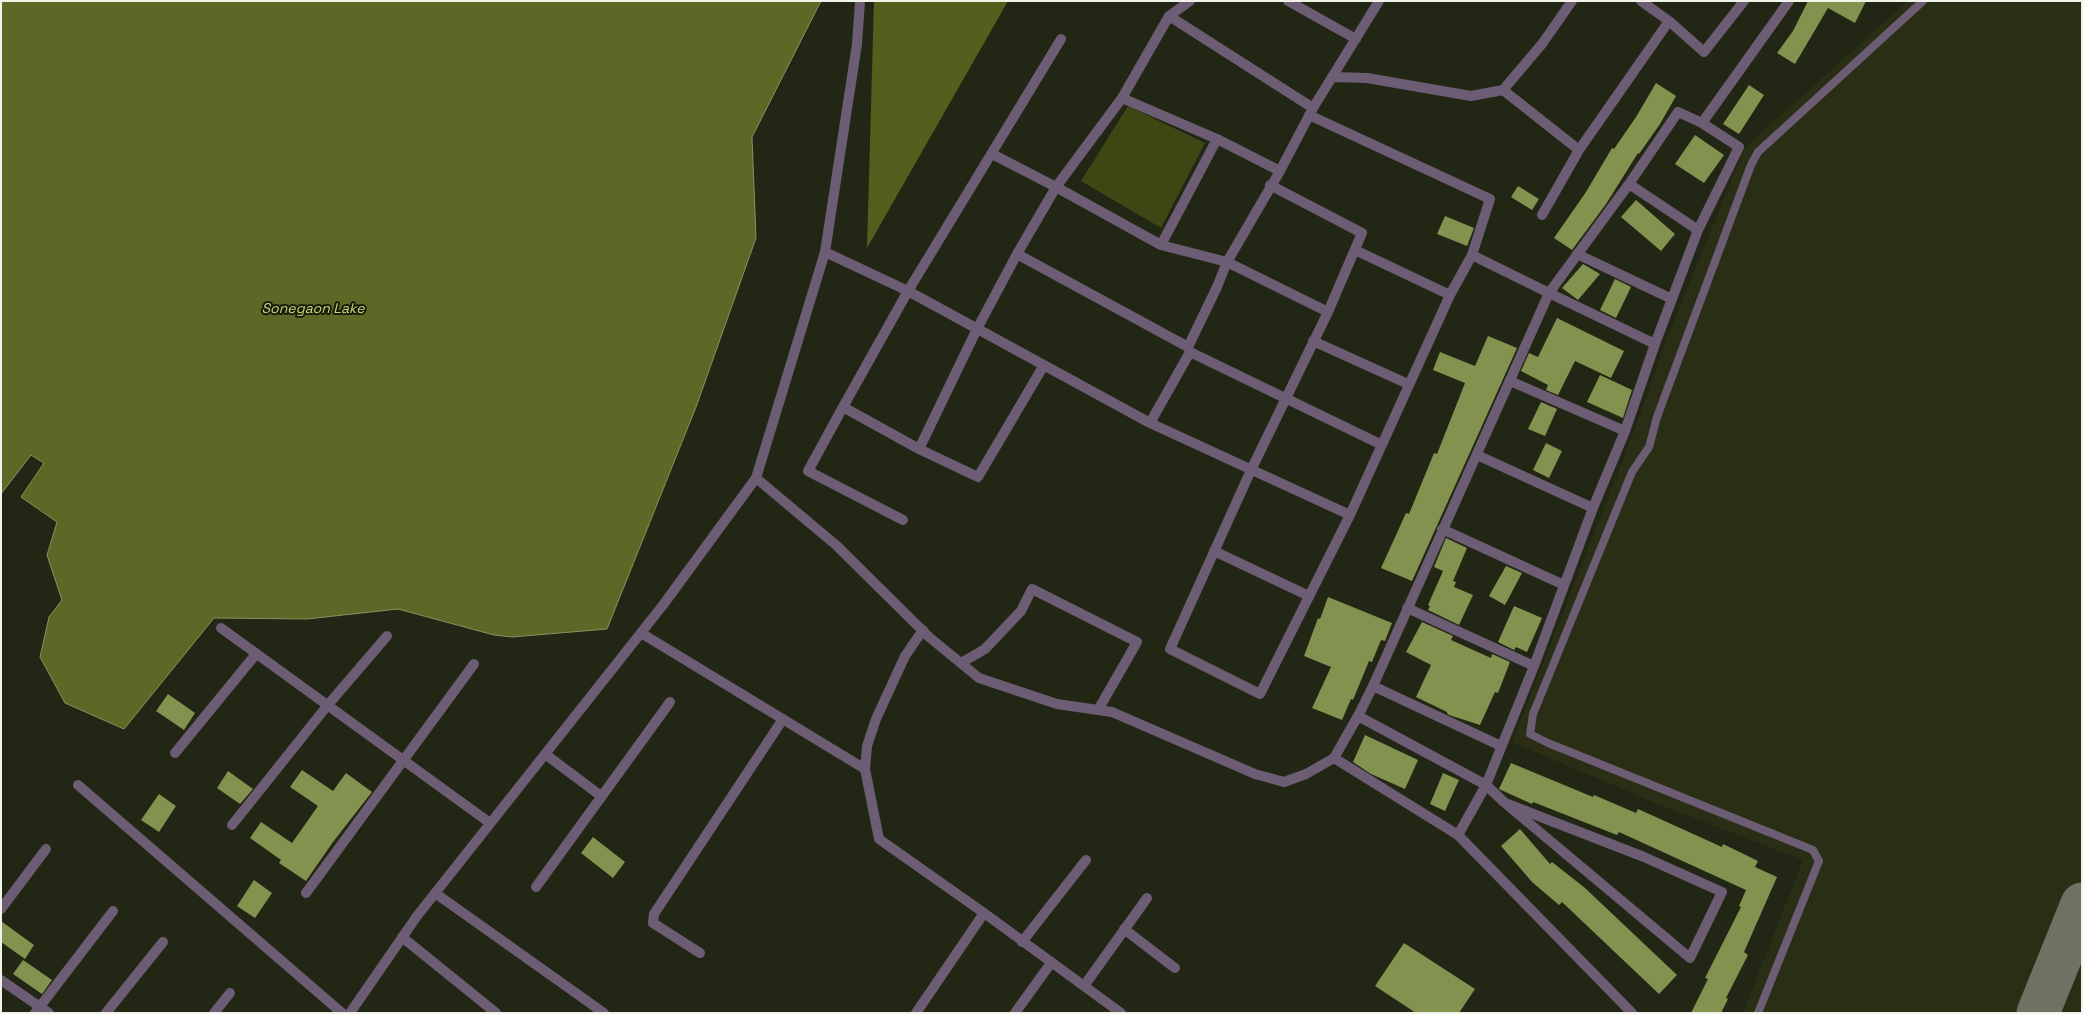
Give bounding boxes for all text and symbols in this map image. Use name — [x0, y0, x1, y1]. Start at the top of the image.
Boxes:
water label: Sonegaon Lake — [262, 301, 364, 317]

